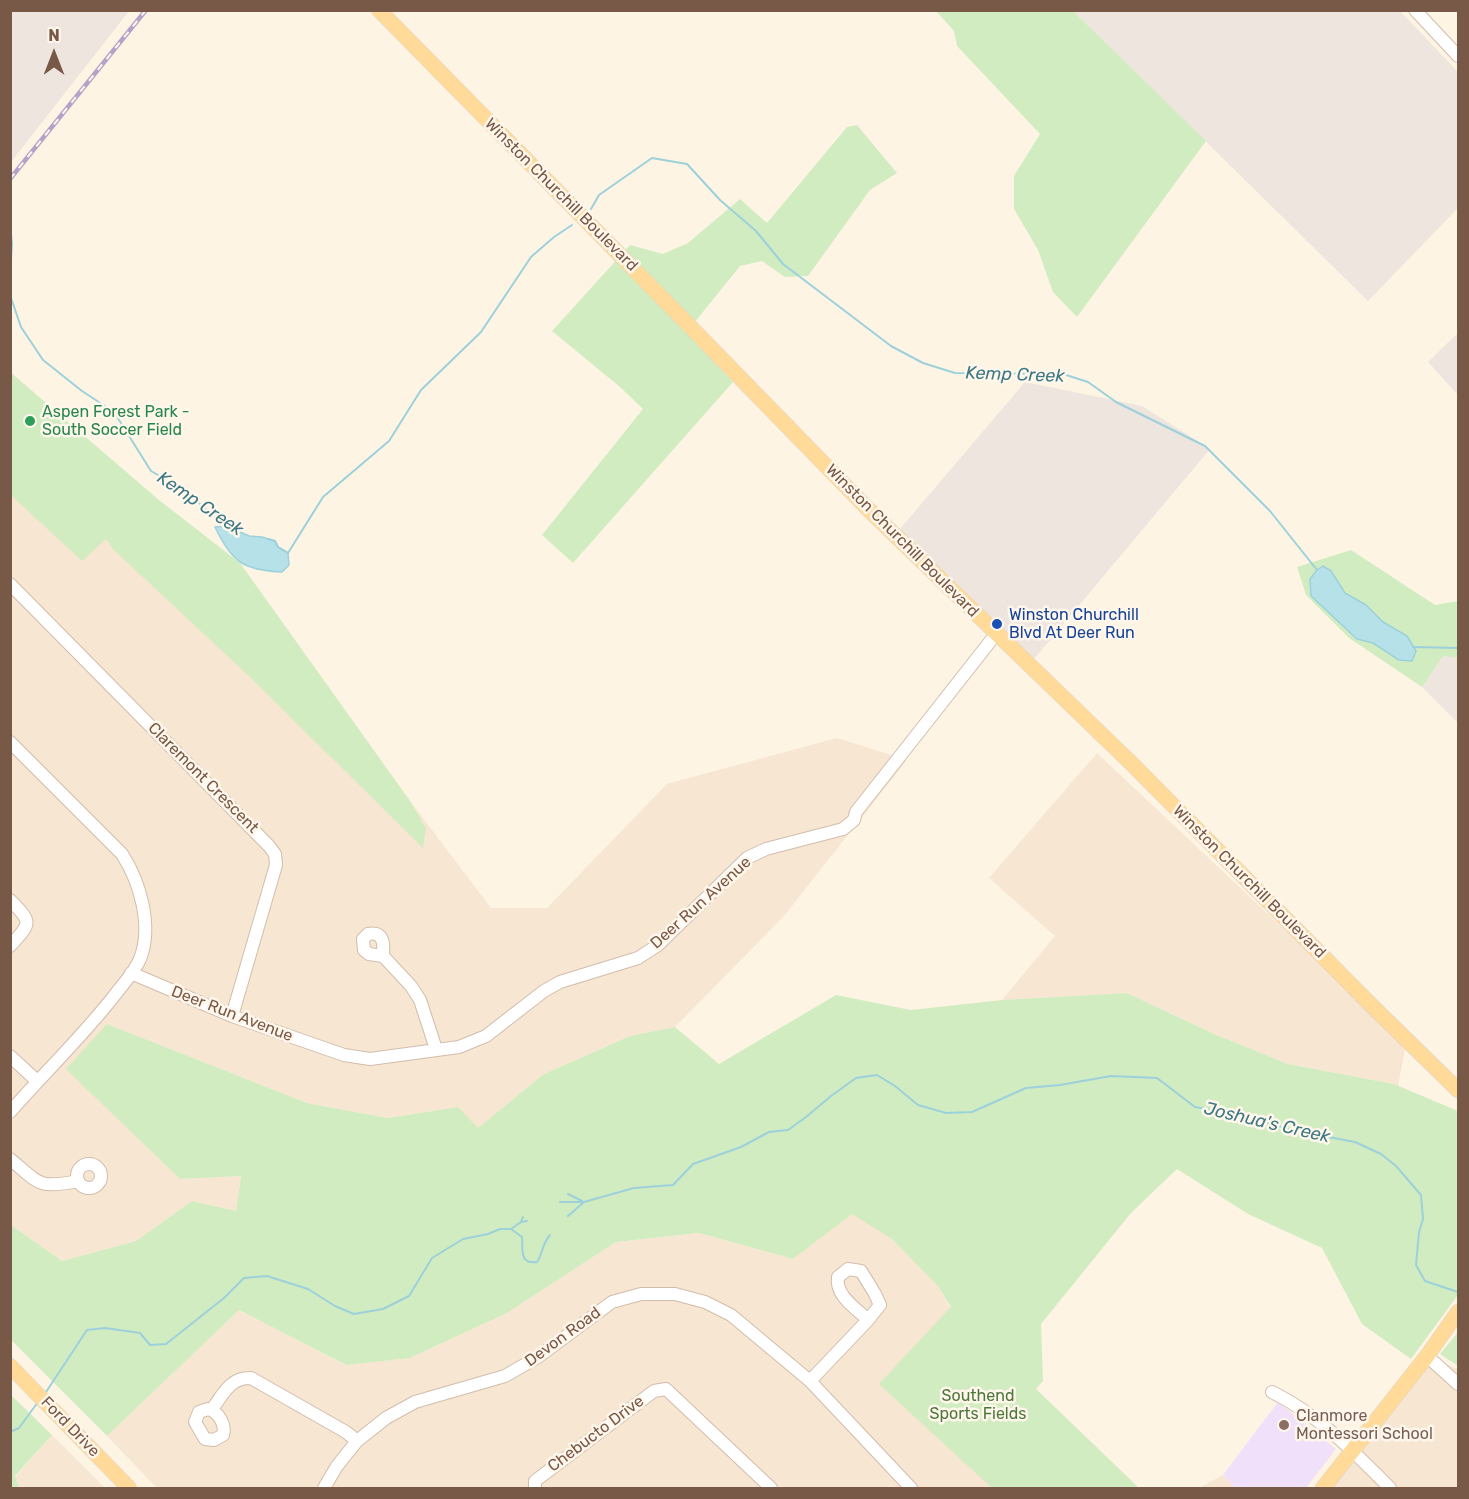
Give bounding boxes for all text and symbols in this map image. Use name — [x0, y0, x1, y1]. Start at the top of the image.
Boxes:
north arrow — [24, 24, 84, 84]
text: N — [48, 26, 60, 45]
street label: Winston Churchill Boulevard — [480, 114, 642, 276]
water label: Kemp Creek — [965, 362, 1065, 388]
place label: Aspen Forest Park - South Soccer Field — [42, 402, 189, 440]
marker: Aspen Forest Park - South Soccer Field — [23, 414, 37, 428]
street label: Winston Churchill Boulevard — [821, 460, 983, 622]
water label: Kemp Creek — [153, 467, 247, 541]
place label: Winston Churchill Blvd At Deer Run — [1009, 605, 1139, 643]
marker: Winston Churchill Blvd At Deer Run — [990, 617, 1004, 631]
street label: Claremont Crescent — [144, 719, 262, 837]
street label: Winston Churchill Boulevard — [1168, 801, 1330, 963]
street label: Deer Run Avenue — [647, 853, 755, 953]
street label: Deer Run Avenue — [168, 982, 296, 1046]
water label: Joshua's Creek — [1202, 1098, 1332, 1148]
street label: Devon Road — [521, 1303, 605, 1371]
park label: Southend Sports Fields — [930, 1386, 1026, 1424]
street label: Chebucto Drive — [544, 1392, 648, 1476]
street label: Ford Drive — [37, 1393, 103, 1461]
place label: Clanmore Montessori School — [1296, 1406, 1433, 1444]
marker: Clanmore Montessori School — [1277, 1418, 1291, 1432]

